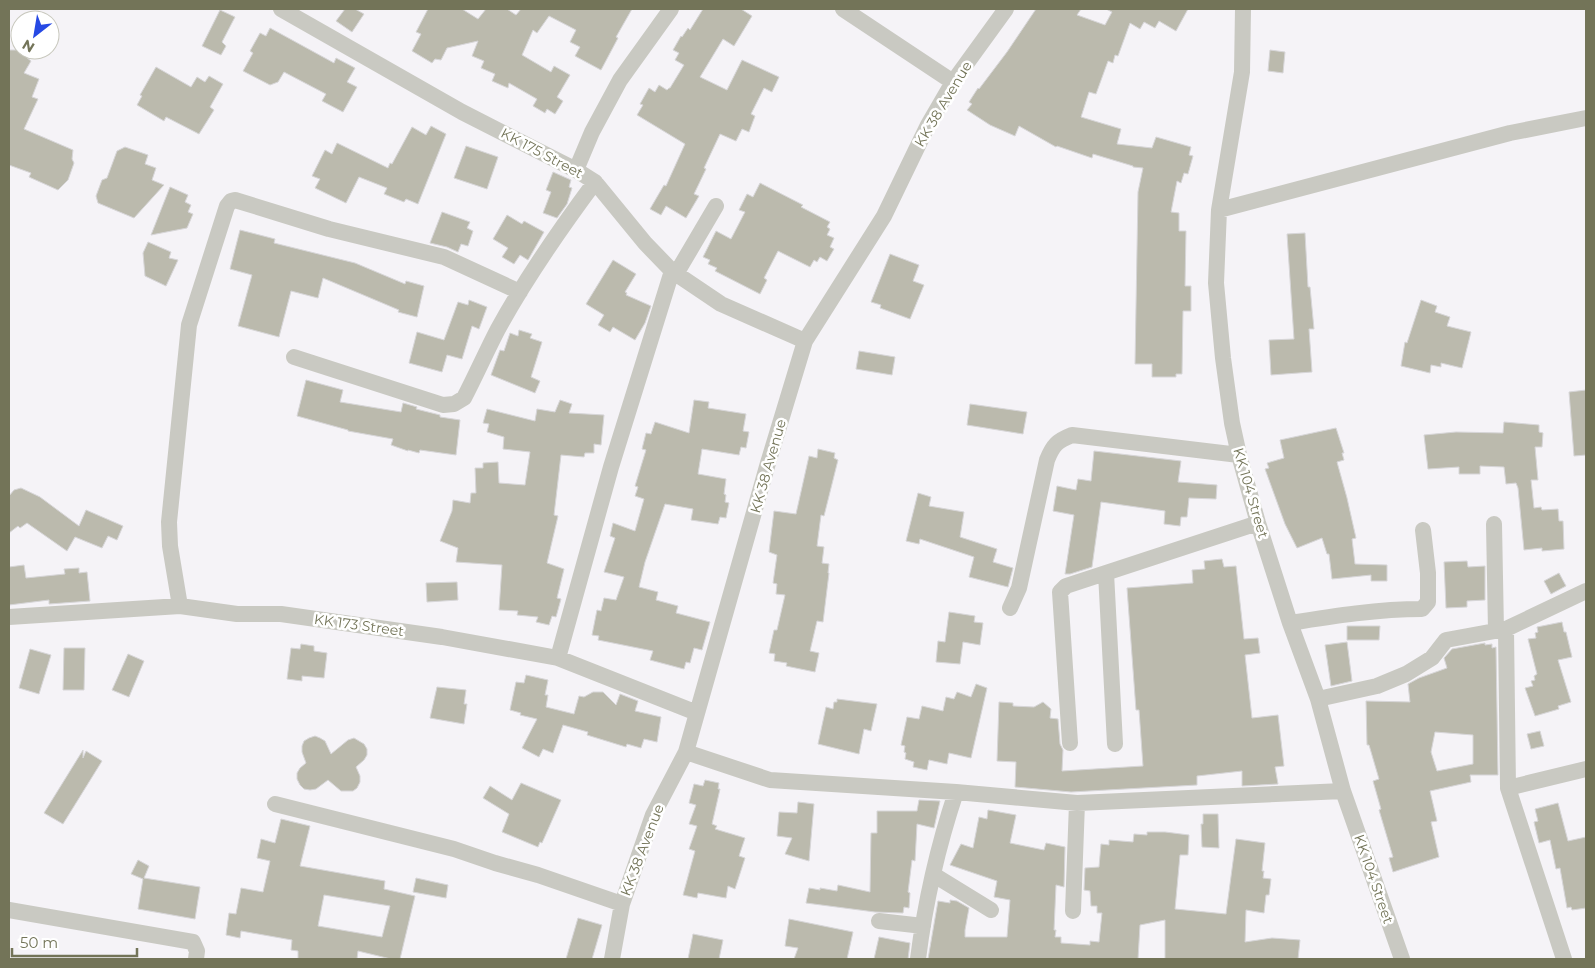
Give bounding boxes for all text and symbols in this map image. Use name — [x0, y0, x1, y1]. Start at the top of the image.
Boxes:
north arrow — [10, 10, 60, 60]
text: N — [19, 36, 38, 57]
street label: KK 38 Avenue — [910, 58, 976, 150]
street label: KK 175 Street — [498, 124, 586, 182]
street label: KK 38 Avenue — [746, 417, 790, 515]
street label: KK 104 Street — [1230, 446, 1273, 541]
street label: KK 173 Street — [313, 610, 405, 640]
street label: KK 38 Avenue — [616, 802, 668, 898]
street label: KK 104 Street — [1350, 832, 1398, 926]
scale bar — [12, 926, 138, 958]
text: 50 m — [20, 933, 58, 952]

